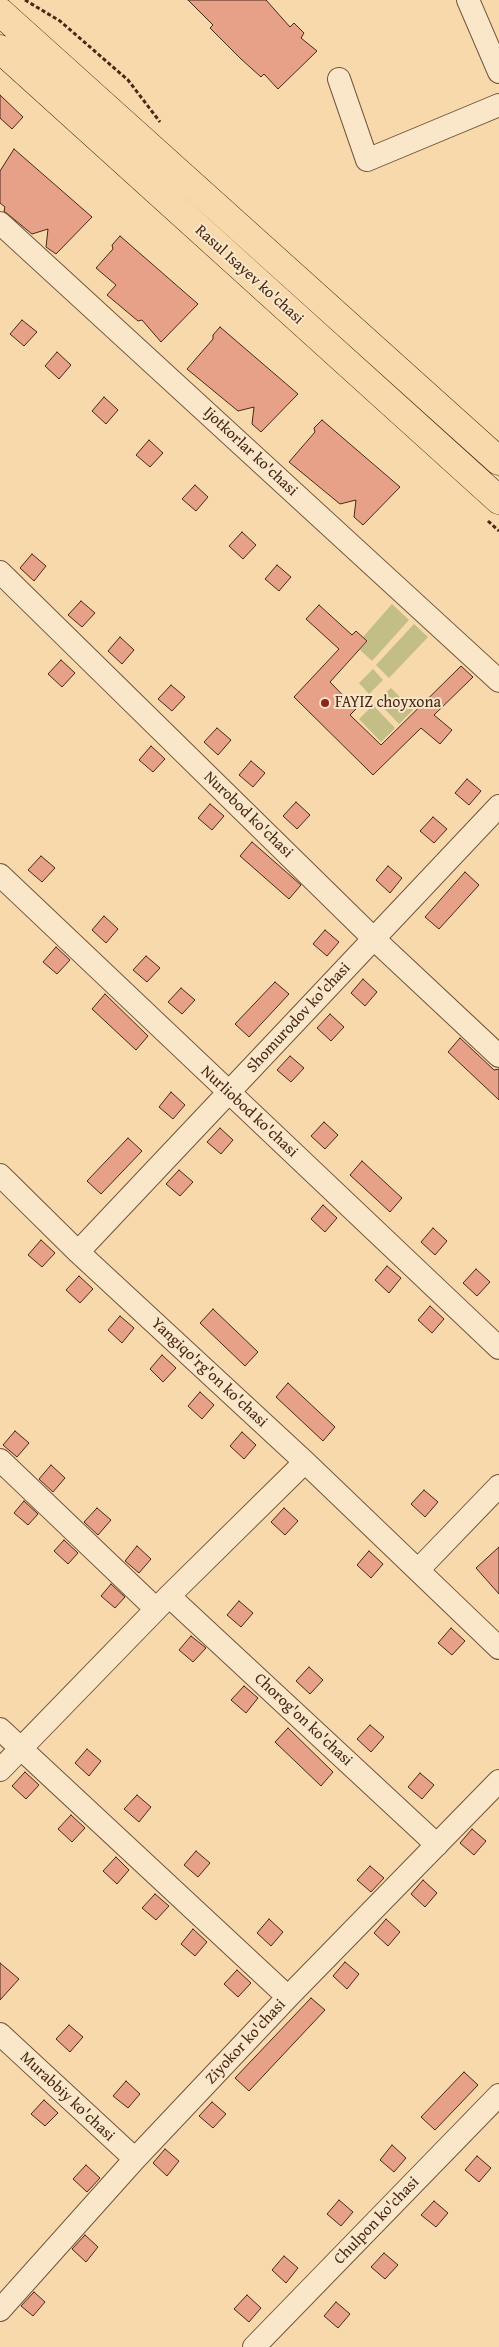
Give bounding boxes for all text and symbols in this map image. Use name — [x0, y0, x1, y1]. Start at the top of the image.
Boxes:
street label: Rasul Isayev ko'chasi — [191, 221, 307, 329]
street label: Ijotkorlar ko'chasi — [199, 403, 301, 501]
place label: FAYIZ choyxona — [335, 693, 441, 713]
marker: FAYIZ choyxona — [319, 697, 331, 709]
street label: Nurobod ko'chasi — [199, 768, 297, 862]
street label: Shomurodov ko'chasi — [243, 959, 355, 1077]
street label: Nurliobod ko'chasi — [196, 1062, 302, 1162]
street label: Yangiqo'rg'on ko'chasi — [147, 1314, 271, 1432]
street label: Chorog'on ko'chasi — [250, 1670, 356, 1770]
street label: Ziyokor ko'chasi — [202, 1996, 290, 2088]
street label: Murabbiy ko'chasi — [16, 2048, 118, 2146]
street label: Chulpon ko'chasi — [330, 2173, 424, 2269]

